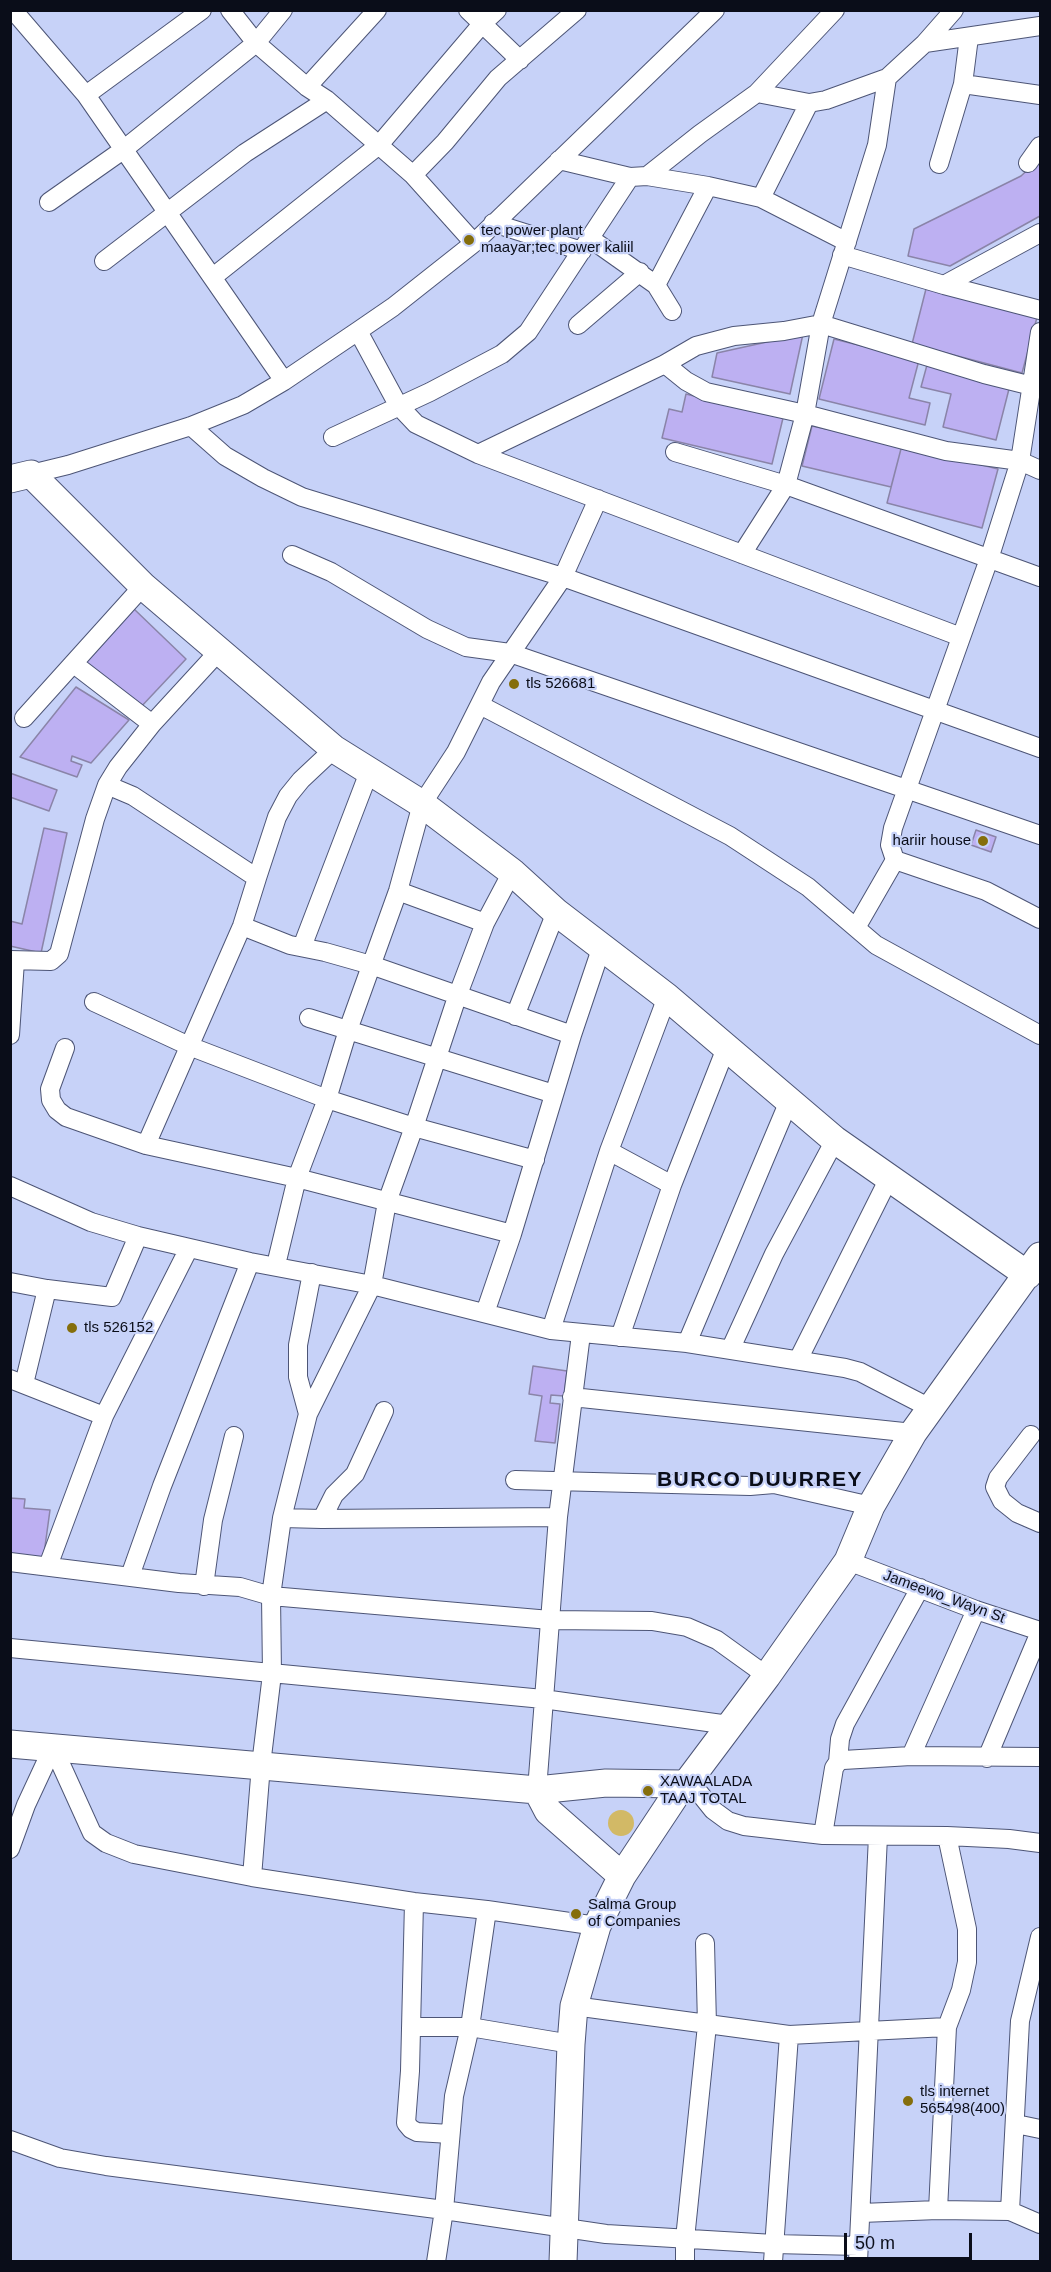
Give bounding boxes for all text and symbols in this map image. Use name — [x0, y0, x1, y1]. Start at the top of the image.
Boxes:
place label: tec power plant maayar;tec power kaliil — [481, 222, 634, 257]
marker: tec power plant maayar;tec power kaliil — [462, 233, 476, 247]
place label: tls 526681 — [526, 675, 595, 693]
marker: tls 526681 — [507, 677, 521, 691]
place label: hariir house — [893, 832, 971, 850]
marker: hariir house — [976, 834, 990, 848]
place label: tls 526152 — [84, 1319, 153, 1337]
marker: tls 526152 — [65, 1321, 79, 1335]
district label: BURCO DUURREY — [657, 1467, 863, 1493]
street label: Jameewo_Wayn St — [880, 1567, 1008, 1627]
place label: XAWAALADA TAAJ TOTAL — [660, 1773, 752, 1808]
marker: XAWAALADA TAAJ TOTAL — [641, 1784, 655, 1798]
place label: Salma Group of Companies — [588, 1896, 681, 1931]
marker: Salma Group of Companies — [569, 1907, 583, 1921]
place label: tls internet 565498(400) — [920, 2083, 1005, 2118]
marker: tls internet 565498(400) — [901, 2094, 915, 2108]
scale bar — [847, 2221, 974, 2259]
text: 50 m — [855, 2233, 895, 2253]

